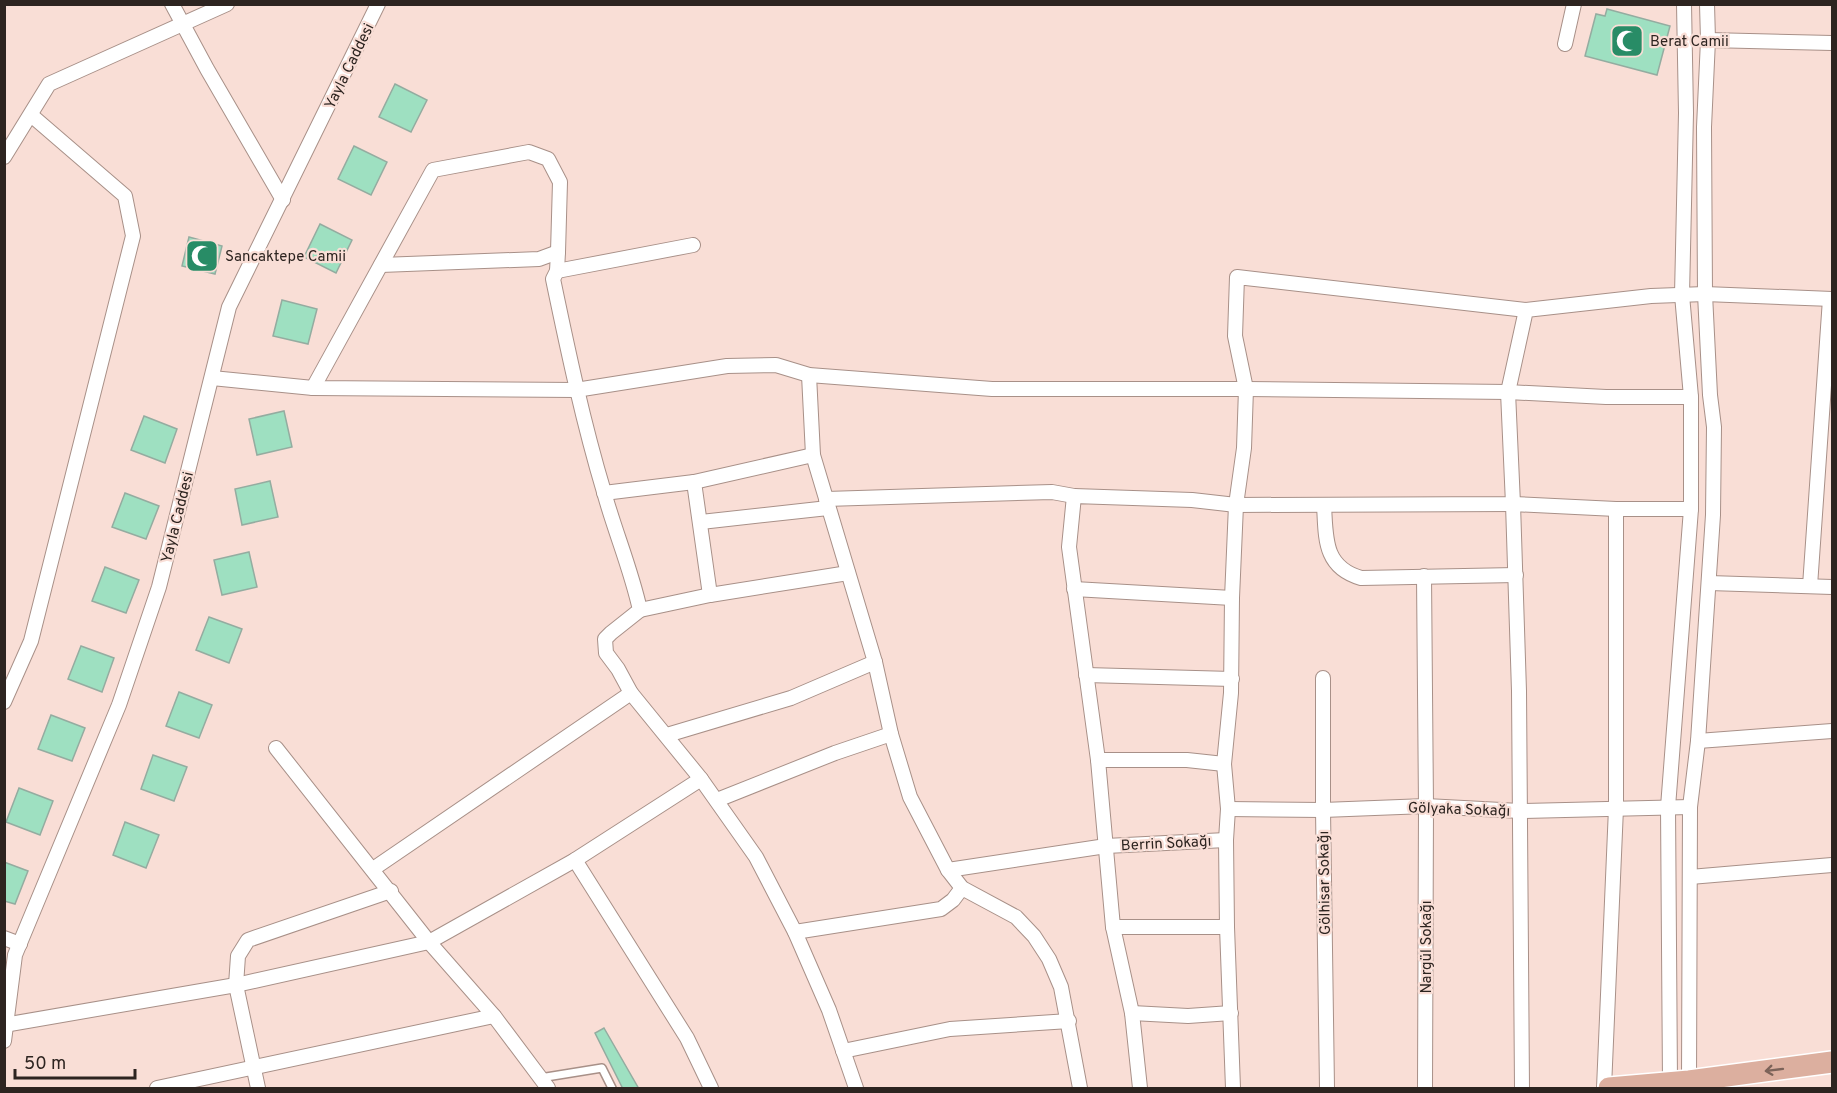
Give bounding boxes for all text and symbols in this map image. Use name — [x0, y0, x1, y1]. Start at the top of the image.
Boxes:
street label: Yayla Caddesi — [321, 21, 379, 113]
mosque icon: Berat Camii — [1609, 23, 1645, 59]
place label: Berat Camii — [1650, 33, 1729, 52]
mosque icon: Sancaktepe Camii — [184, 238, 220, 274]
place label: Sancaktepe Camii — [225, 248, 346, 267]
street label: Yayla Caddesi — [158, 470, 199, 565]
street label: Gölyaka Sokağı — [1407, 799, 1510, 822]
street label: Gölhisar Sokağı — [1315, 831, 1336, 935]
street label: Berrin Sokağı — [1120, 833, 1212, 856]
street label: Nargül Sokağı — [1418, 900, 1437, 994]
scale bar — [15, 1042, 135, 1080]
text: 50 m — [24, 1053, 66, 1076]
one-way arrow — [1765, 1064, 1785, 1075]

